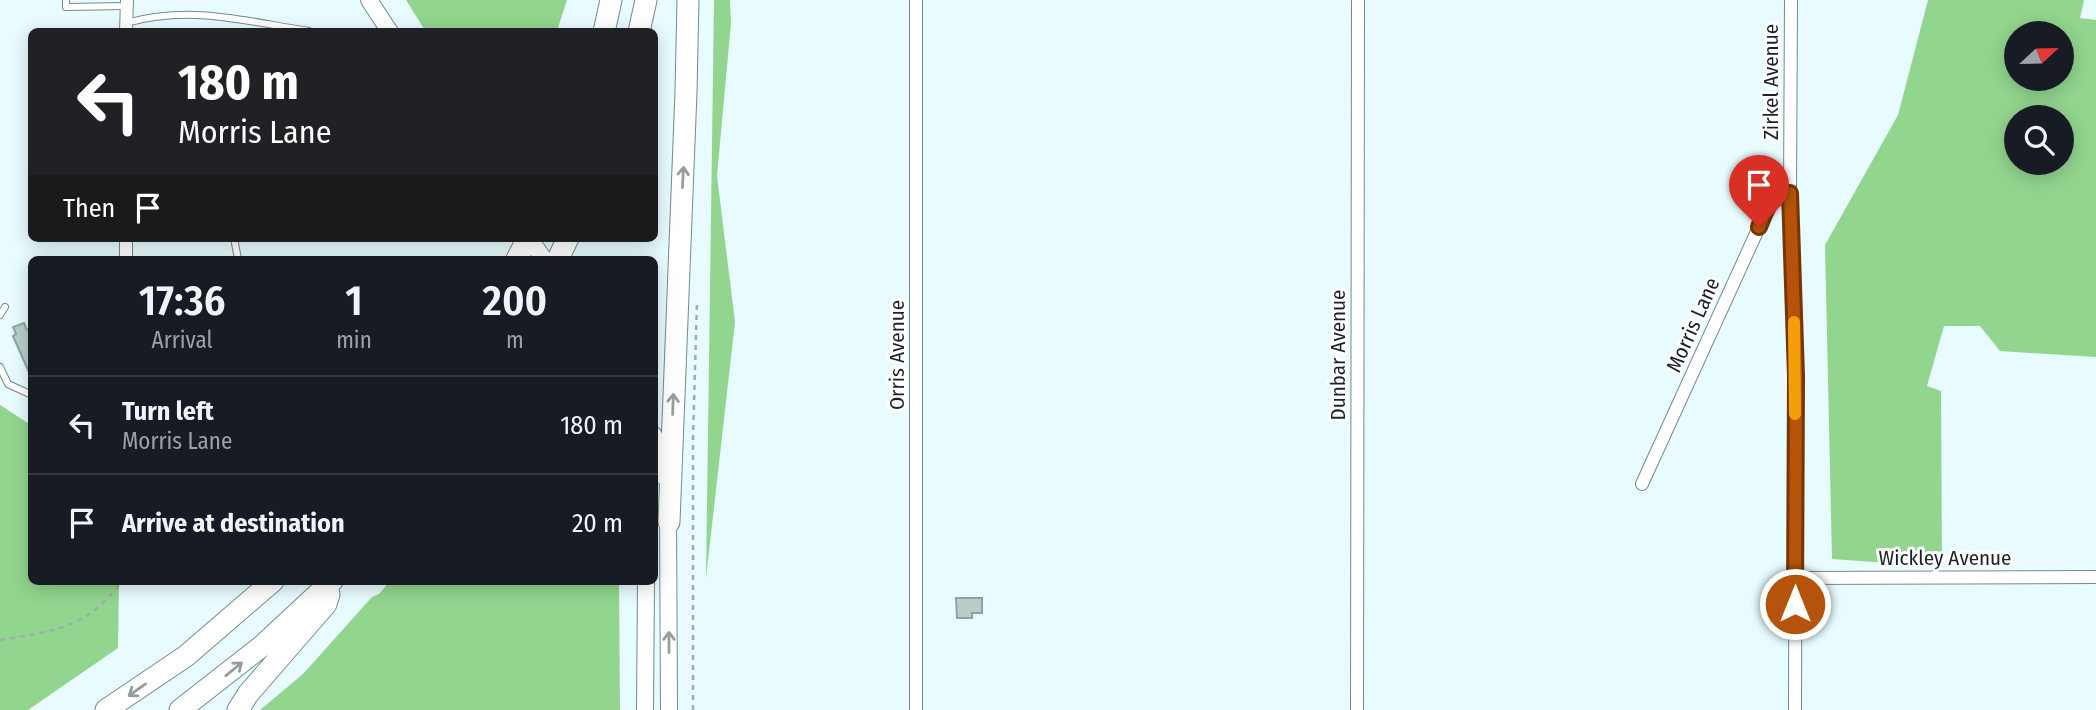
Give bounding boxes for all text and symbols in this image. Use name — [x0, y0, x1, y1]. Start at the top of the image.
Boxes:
north arrow — [2004, 21, 2074, 91]
map controls — [2004, 21, 2074, 175]
street label: Zirkel Avenue — [1758, 24, 1784, 140]
text: 180 m — [178, 53, 299, 112]
icon: left — [63, 56, 154, 147]
button: search — [2004, 105, 2074, 175]
text: Morris Lane — [178, 113, 331, 151]
pin — [1729, 155, 1789, 227]
one-way arrow — [676, 166, 689, 189]
icon: arrive — [1740, 166, 1778, 204]
icon: arrive — [129, 189, 167, 227]
text: Then — [63, 193, 115, 224]
street label: Morris Lane — [1661, 274, 1725, 376]
text: 17:36 — [139, 276, 225, 326]
text: 1 — [345, 276, 363, 326]
text: 200 — [483, 276, 547, 326]
street label: Dunbar Avenue — [1325, 290, 1351, 420]
street label: Orris Avenue — [884, 300, 910, 410]
text: Arrival — [152, 326, 213, 354]
text: min — [336, 326, 372, 354]
text: m — [506, 326, 524, 354]
one-way arrow — [667, 393, 680, 416]
text: Turn left — [122, 396, 214, 427]
icon: left — [63, 406, 101, 444]
text: 180 m — [560, 410, 623, 441]
text: Morris Lane — [122, 427, 232, 455]
icon: arrive — [63, 504, 101, 542]
text: Arrive at destination — [122, 508, 345, 539]
text: 20 m — [572, 508, 623, 539]
street label: Wickley Avenue — [1879, 545, 2011, 571]
position arrow — [1758, 567, 1832, 641]
one-way arrow — [662, 631, 676, 654]
one-way arrow — [224, 661, 242, 676]
one-way arrow — [128, 683, 147, 697]

